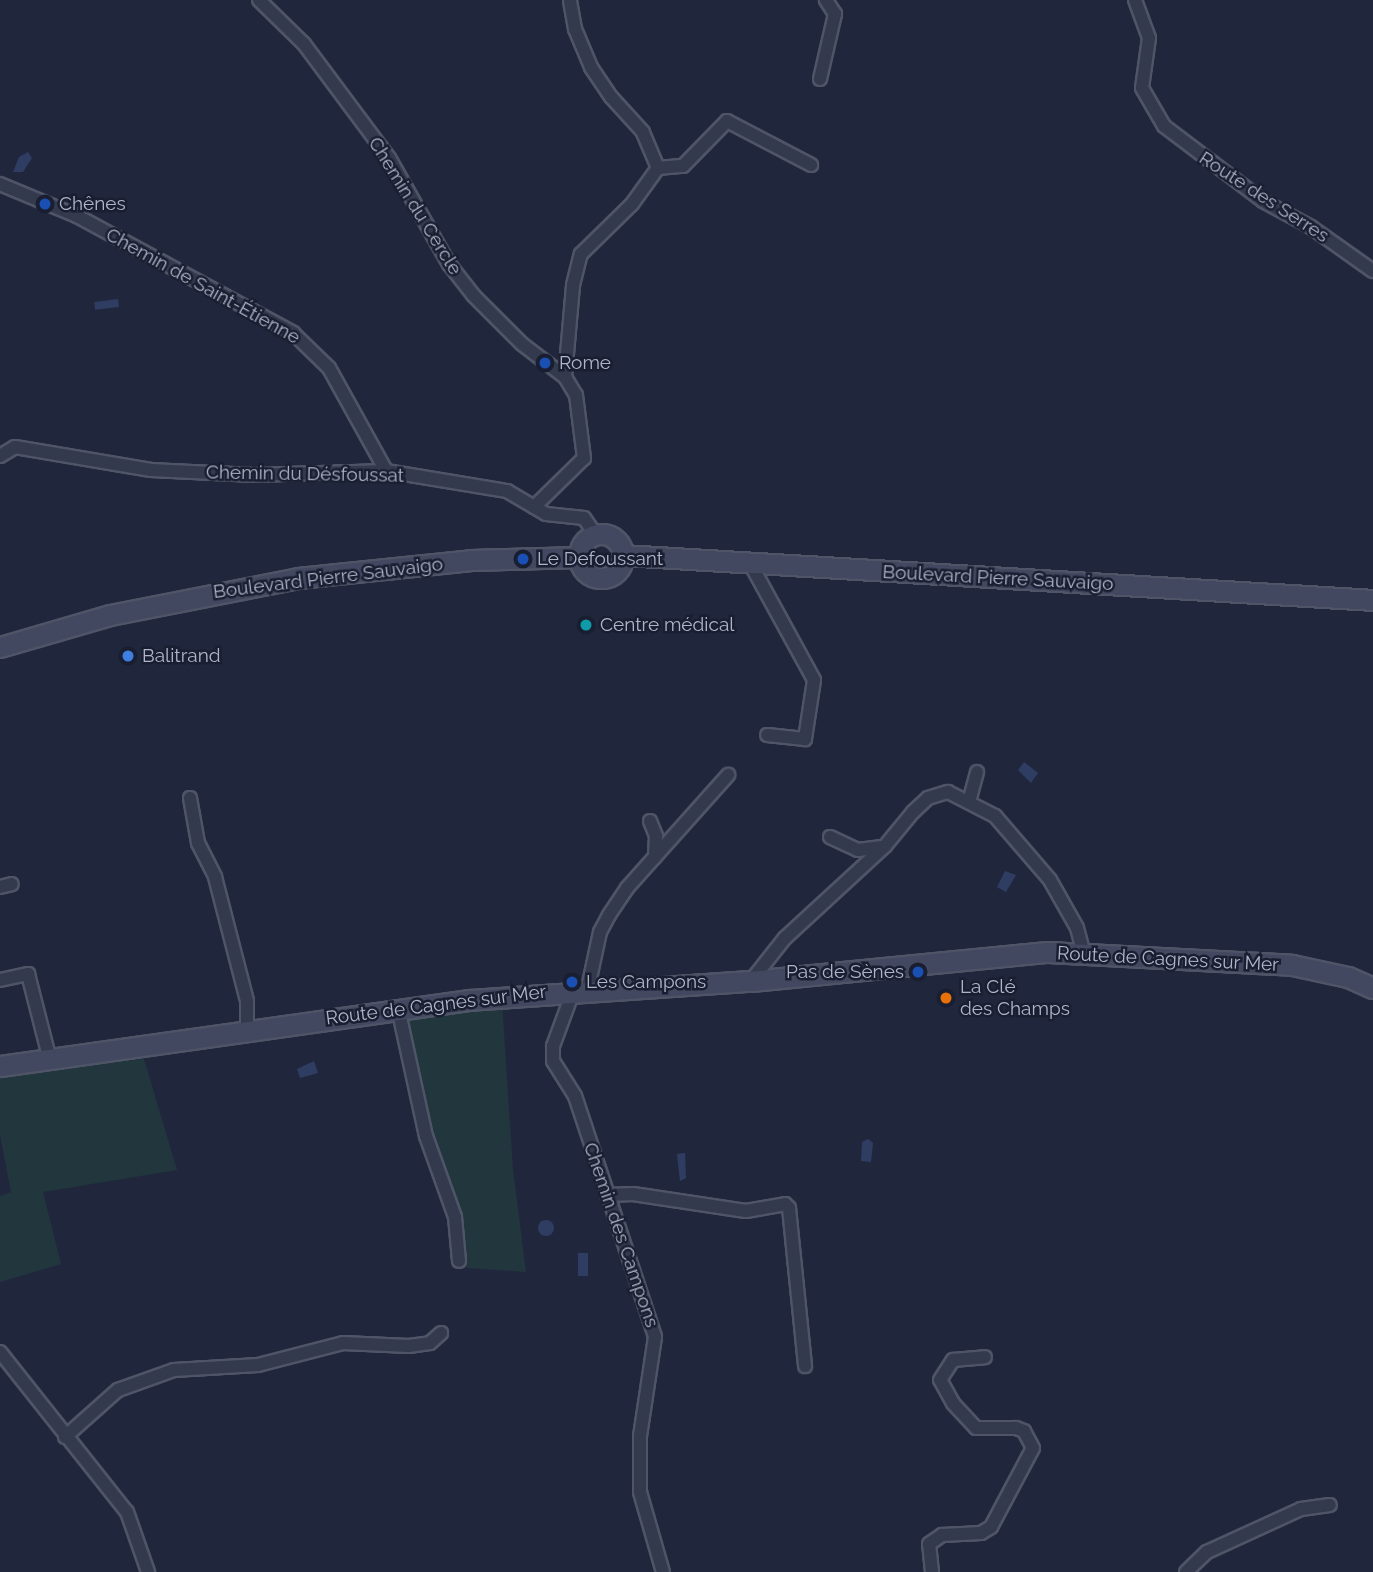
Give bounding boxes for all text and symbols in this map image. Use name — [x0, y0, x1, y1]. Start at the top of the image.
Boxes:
street label: Chemin du Cercle — [363, 133, 467, 279]
street label: Route des Serres — [1195, 147, 1333, 247]
place label: Chênes — [59, 193, 126, 215]
marker: Chênes — [37, 196, 53, 212]
street label: Chemin de Saint-Étienne — [102, 223, 304, 349]
place label: Rome — [559, 352, 611, 374]
marker: Rome — [537, 355, 553, 371]
street label: Chemin du Désfoussat — [206, 461, 404, 487]
place label: Le Defoussant — [537, 548, 663, 570]
marker: Le Defoussant — [515, 551, 531, 567]
street label: Boulevard Pierre Sauvaigo — [212, 553, 444, 603]
street label: Boulevard Pierre Sauvaigo — [882, 561, 1114, 595]
place label: Centre médical — [600, 614, 734, 636]
marker: Centre médical — [578, 617, 594, 633]
place label: Balitrand — [142, 645, 221, 667]
marker: Balitrand — [120, 648, 136, 664]
street label: Route de Cagnes sur Mer — [1056, 942, 1280, 976]
place label: Pas de Sènes — [786, 961, 904, 983]
marker: Pas de Sènes — [910, 964, 926, 980]
place label: Les Campons — [586, 971, 706, 993]
marker: Les Campons — [564, 974, 580, 990]
place label: La Clé des Champs — [960, 976, 1070, 1020]
street label: Route de Cagnes sur Mer — [324, 980, 548, 1030]
marker: La Clé des Champs — [938, 990, 954, 1006]
street label: Chemin des Campons — [579, 1140, 663, 1330]

